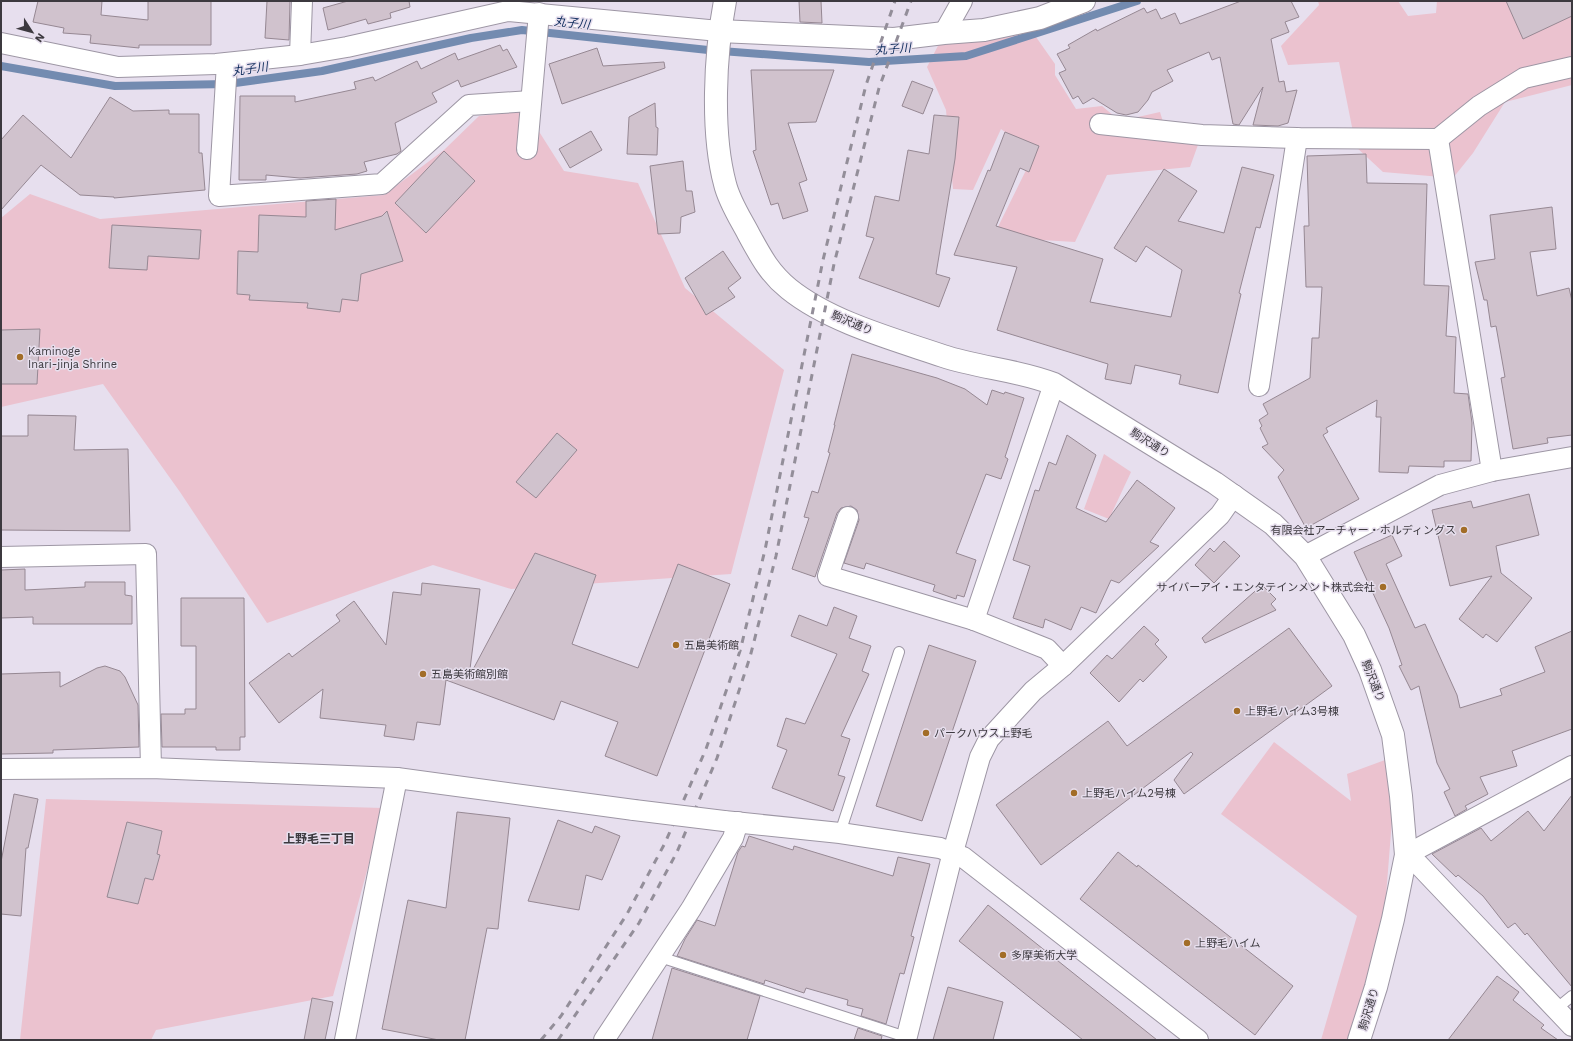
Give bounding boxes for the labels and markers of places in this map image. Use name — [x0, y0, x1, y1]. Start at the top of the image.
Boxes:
place label: Kaminoge Inari-jinja Shrine — [28, 345, 117, 371]
marker: Kaminoge Inari-jinja Shrine — [15, 352, 25, 362]
place label: 有限会社アーチャー・ホルディングス — [1271, 524, 1456, 537]
marker: 有限会社アーチャー・ホルディングス — [1459, 525, 1469, 535]
place label: サイバーアイ・エンタテインメント株式会社 — [1157, 581, 1375, 594]
marker: サイバーアイ・エンタテインメント株式会社 — [1378, 582, 1388, 592]
place label: 五島美術館 — [684, 639, 739, 652]
marker: 五島美術館 — [671, 640, 681, 650]
place label: 五島美術館別館 — [431, 668, 508, 681]
marker: 五島美術館別館 — [418, 669, 428, 679]
place label: 上野毛ハイム3号棟 — [1245, 705, 1339, 718]
marker: 上野毛ハイム3号棟 — [1232, 706, 1242, 716]
place label: パークハウス上野毛 — [934, 727, 1032, 740]
marker: パークハウス上野毛 — [921, 728, 931, 738]
place label: 上野毛ハイム2号棟 — [1082, 787, 1176, 800]
marker: 上野毛ハイム2号棟 — [1069, 788, 1079, 798]
place label: 上野毛ハイム — [1195, 937, 1261, 950]
marker: 上野毛ハイム — [1182, 938, 1192, 948]
place label: 多摩美術大学 — [1011, 949, 1077, 962]
marker: 多摩美術大学 — [998, 950, 1008, 960]

